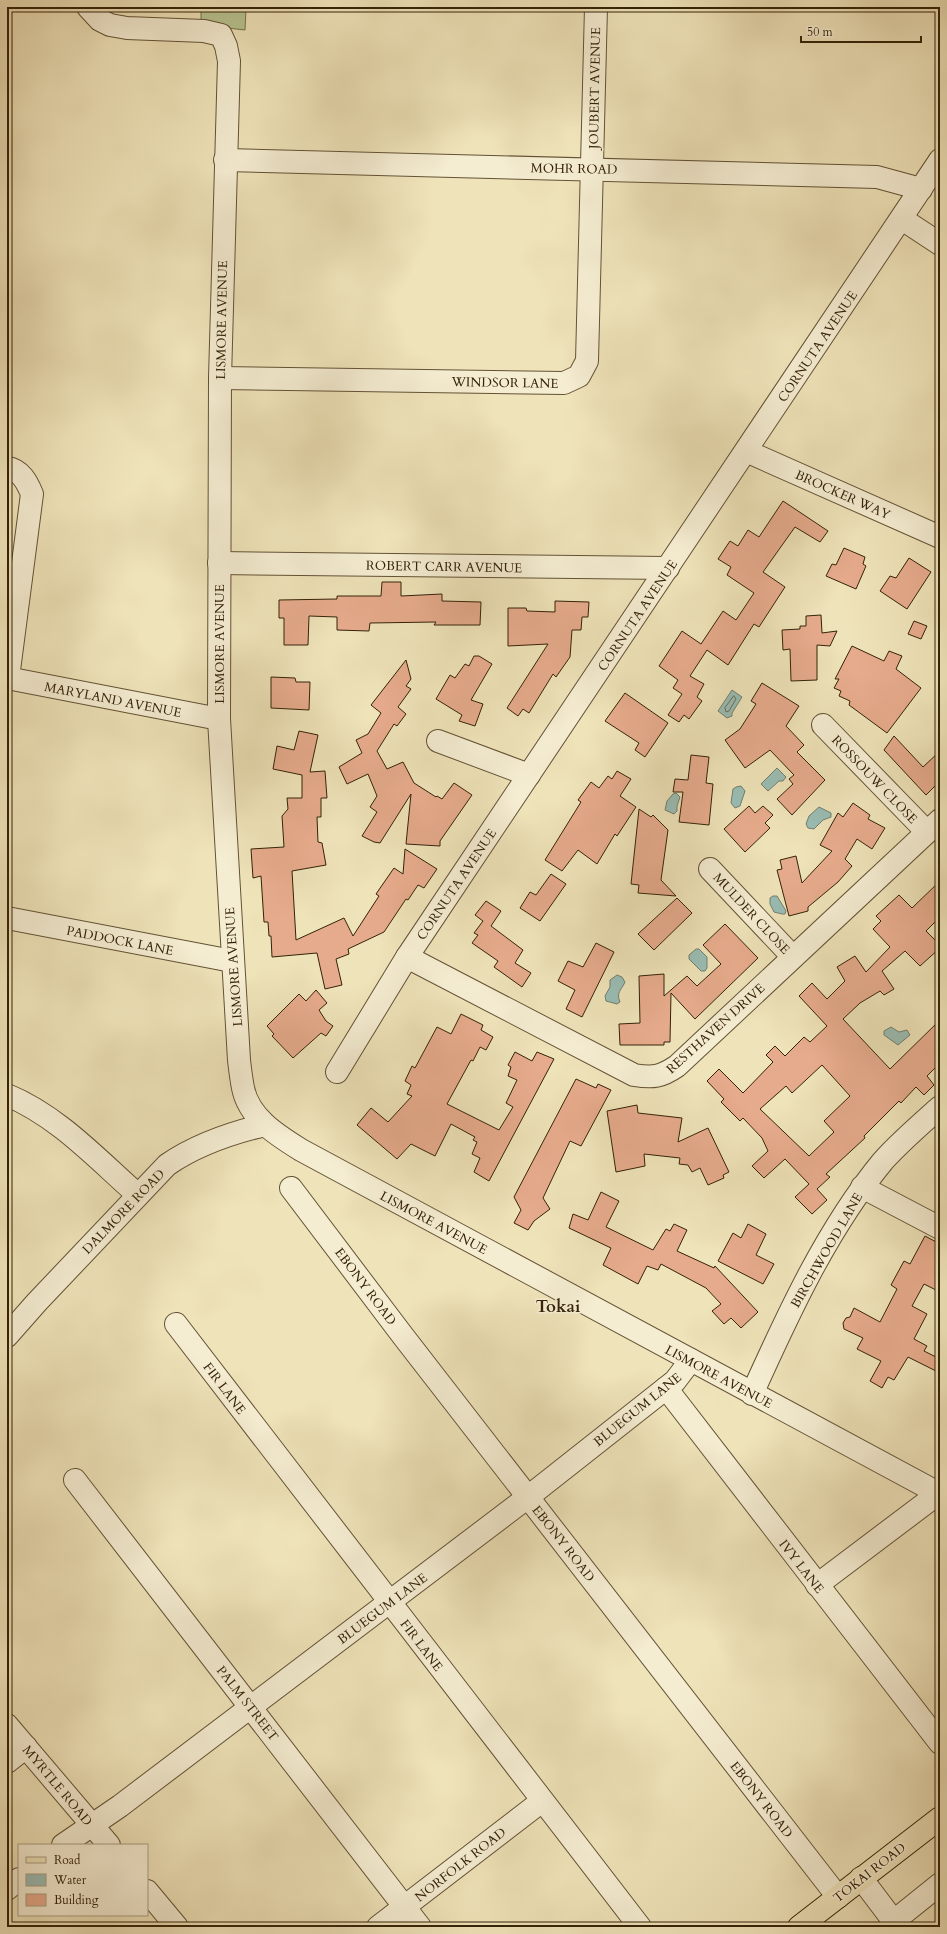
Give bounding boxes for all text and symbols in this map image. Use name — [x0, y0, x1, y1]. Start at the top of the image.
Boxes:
scale bar — [801, 18, 921, 44]
text: 50 m — [807, 24, 834, 40]
street label: JOUBERT AVENUE — [585, 27, 605, 151]
street label: MOHR ROAD — [530, 159, 618, 179]
street label: LISMORE AVENUE — [212, 260, 232, 380]
street label: CORNUTA AVENUE — [774, 287, 862, 406]
street label: WINDSOR LANE — [450, 373, 559, 393]
street label: BROCKER WAY — [792, 466, 893, 524]
street label: CORNUTA AVENUE — [594, 556, 682, 675]
street label: ROBERT CARR AVENUE — [366, 557, 522, 577]
street label: LISMORE AVENUE — [211, 584, 229, 704]
street label: MARYLAND AVENUE — [43, 678, 183, 722]
street label: ROSSOUW CLOSE — [827, 732, 921, 828]
street label: CORNUTA AVENUE — [413, 825, 501, 944]
street label: MULDER CLOSE — [709, 869, 794, 958]
street label: LISMORE AVENUE — [221, 907, 247, 1027]
street label: PADDOCK LANE — [65, 922, 175, 960]
street label: RESTHAVEN DRIVE — [662, 980, 769, 1078]
street label: DALMORE ROAD — [78, 1165, 169, 1258]
street label: LISMORE AVENUE — [377, 1187, 490, 1259]
street label: BIRCHWOOD LANE — [787, 1190, 867, 1311]
street label: EBONY ROAD — [330, 1244, 400, 1329]
district label: Tokai — [536, 1295, 580, 1318]
street label: LISMORE AVENUE — [662, 1341, 775, 1413]
street label: FIR LANE — [199, 1359, 250, 1418]
street label: BLUEGUM LANE — [590, 1369, 685, 1451]
street label: EBONY ROAD — [528, 1502, 599, 1586]
street label: IVY LANE — [775, 1536, 828, 1597]
street label: BLUEGUM LANE — [334, 1569, 431, 1649]
street label: FIR LANE — [396, 1616, 447, 1675]
street label: PALM STREET — [212, 1662, 283, 1745]
street label: MYRTLE ROAD — [18, 1742, 96, 1830]
street label: EBONY ROAD — [726, 1758, 797, 1842]
street label: NORFOLK ROAD — [411, 1824, 510, 1906]
street label: TOKAI ROAD — [830, 1839, 910, 1907]
legend — [18, 1844, 148, 1916]
text: Road — [54, 1852, 81, 1868]
text: Water — [53, 1872, 87, 1888]
text: Building — [54, 1892, 99, 1908]

